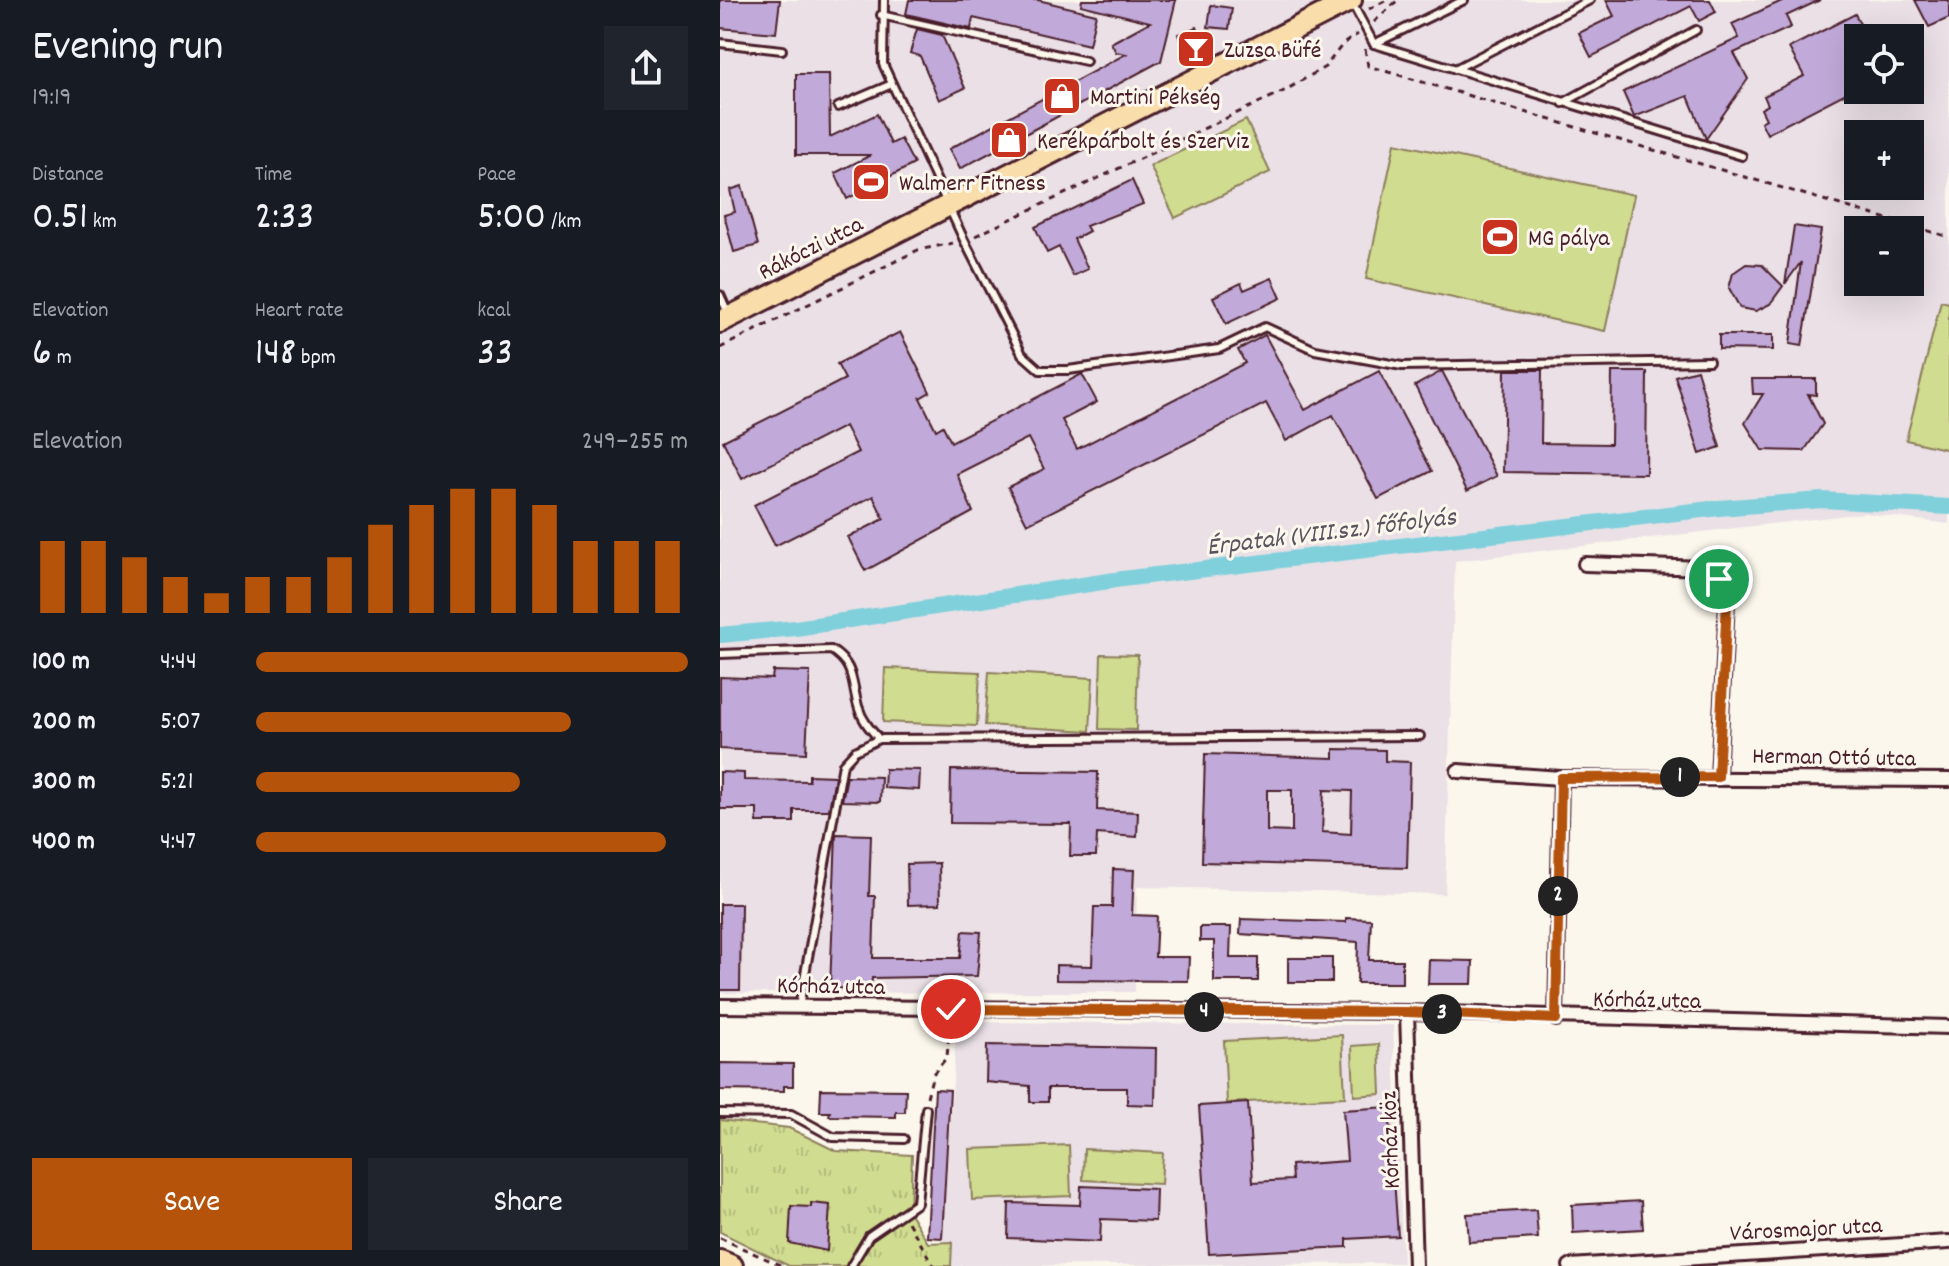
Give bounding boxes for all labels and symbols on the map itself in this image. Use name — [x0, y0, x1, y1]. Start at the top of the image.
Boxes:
bar icon: Zuzsa Büfé — [1175, 28, 1217, 70]
place label: Zuzsa Büfé — [1224, 35, 1321, 69]
shop icon: Martini Pékség — [1041, 75, 1083, 117]
place label: Martini Pékség — [1090, 82, 1221, 116]
shop icon: Kerékpárbolt és Szerviz — [988, 119, 1030, 161]
place label: Kerékpárbolt és Szerviz — [1037, 126, 1249, 160]
sports icon: Walmerr Fitness — [850, 161, 892, 203]
place label: Walmerr Fitness — [899, 168, 1046, 202]
street label: Rákóczi utca — [753, 209, 870, 290]
sports icon: MG pálya — [1479, 216, 1521, 258]
place label: MG pálya — [1528, 223, 1610, 257]
water label: Érpatak (VIII.sz.) főfolyás — [1204, 500, 1459, 567]
pin — [1685, 545, 1753, 613]
street label: Herman Ottó utca — [1752, 741, 1917, 777]
pin: 1 — [1660, 757, 1700, 797]
pin: 2 — [1538, 876, 1578, 916]
street label: Kórház utca — [776, 970, 886, 1006]
pin — [917, 975, 985, 1043]
street label: Kórház utca — [1592, 984, 1702, 1020]
pin: 4 — [1184, 992, 1224, 1032]
pin: 3 — [1422, 994, 1462, 1034]
street label: Kórház köz — [1373, 1090, 1411, 1189]
street label: Városmajor utca — [1729, 1210, 1884, 1252]

